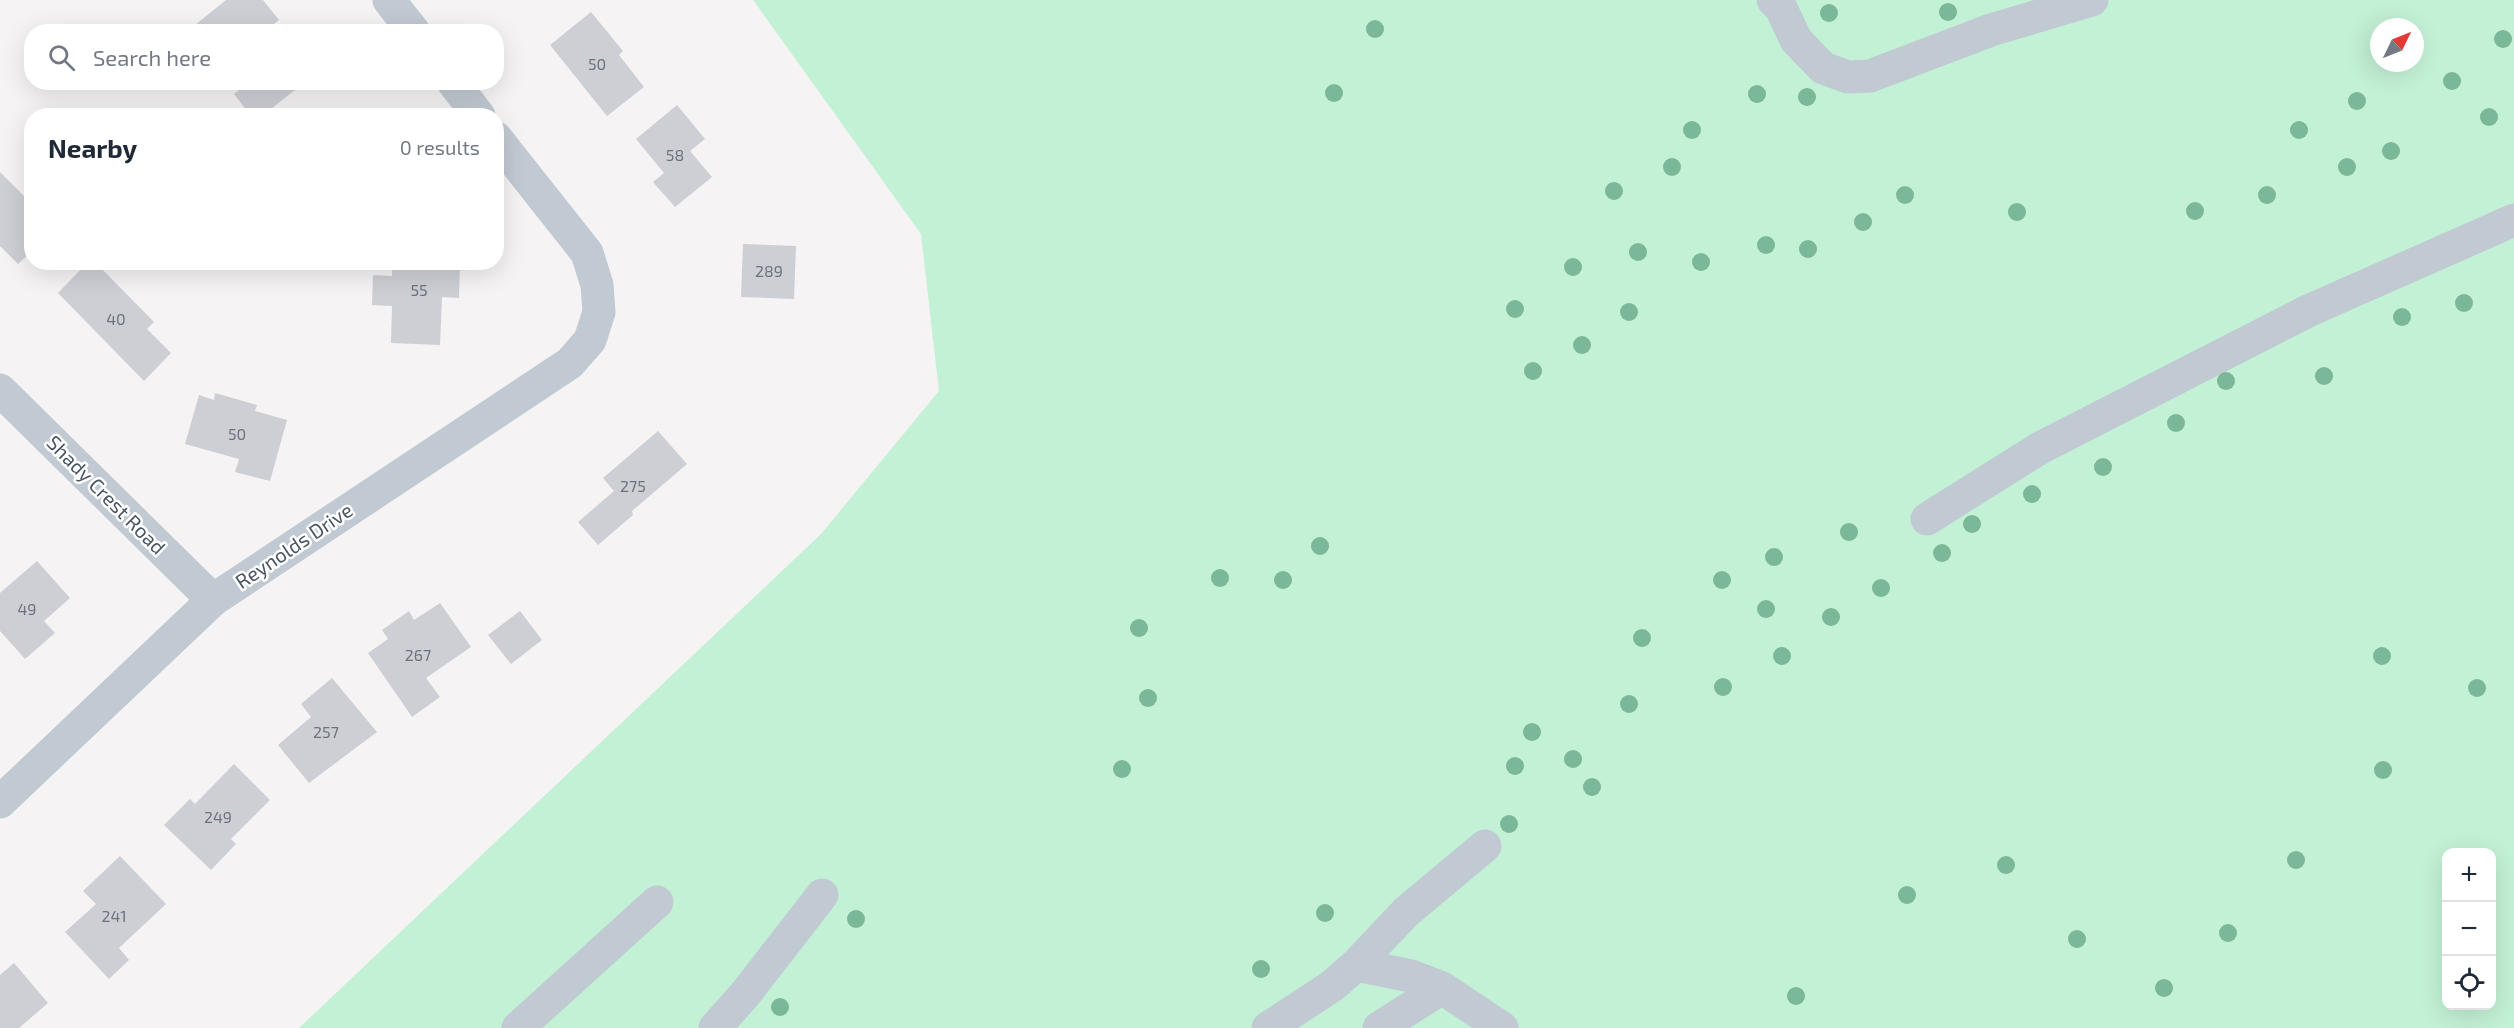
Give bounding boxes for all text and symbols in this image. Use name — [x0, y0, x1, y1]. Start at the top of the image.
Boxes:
north arrow — [2370, 18, 2424, 72]
search box — [24, 24, 504, 90]
icon: search — [45, 41, 78, 74]
text: Search here — [93, 44, 211, 70]
house number: 50 — [588, 54, 606, 73]
text: Nearby — [48, 132, 137, 163]
text: 0 results — [400, 135, 480, 159]
house number: 58 — [666, 145, 684, 164]
house number: 289 — [755, 261, 783, 280]
house number: 55 — [410, 280, 428, 299]
house number: 40 — [106, 309, 126, 328]
house number: 50 — [228, 424, 246, 443]
street label: Shady Crest Road — [42, 430, 171, 559]
house number: 275 — [620, 476, 646, 495]
street label: Reynolds Drive — [230, 497, 357, 593]
house number: 49 — [18, 599, 37, 618]
house number: 267 — [405, 645, 431, 664]
house number: 257 — [313, 722, 339, 741]
house number: 249 — [204, 807, 232, 826]
map controls — [2442, 848, 2496, 1010]
button: + — [2442, 848, 2496, 902]
button: − — [2442, 902, 2496, 956]
house number: 241 — [101, 906, 127, 925]
button: locate — [2442, 956, 2496, 1010]

